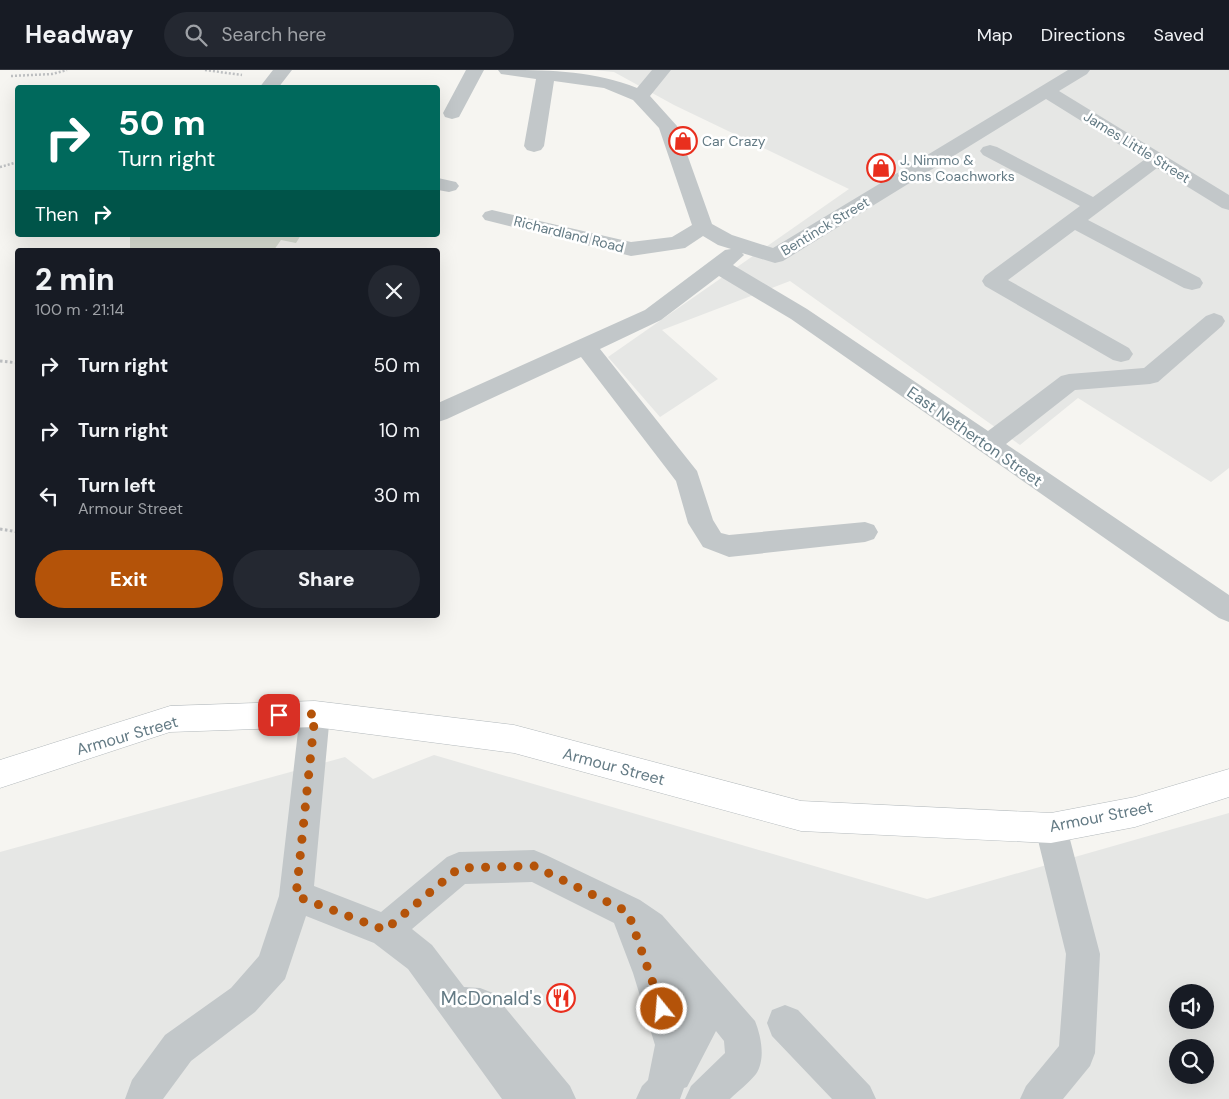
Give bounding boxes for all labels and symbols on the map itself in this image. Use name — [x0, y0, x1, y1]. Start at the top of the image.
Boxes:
street label: James Little Street — [1080, 107, 1194, 187]
shop icon: Car Crazy — [668, 126, 698, 156]
place label: Car Crazy — [702, 132, 766, 150]
place label: J. Nimmo & Sons Coachworks — [900, 151, 1015, 185]
shop icon: J. Nimmo & Sons Coachworks — [866, 153, 896, 183]
street label: Bentinck Street — [778, 193, 872, 259]
street label: Richardland Road — [512, 212, 626, 256]
street label: East Netherton Street — [903, 382, 1047, 491]
pin — [258, 694, 300, 736]
street label: Armour Street — [74, 711, 180, 760]
street label: Armour Street — [560, 743, 667, 790]
street label: Armour Street — [1048, 796, 1155, 837]
position arrow — [635, 982, 687, 1034]
restaurant icon: McDonald's — [546, 983, 576, 1013]
place label: McDonald's — [441, 986, 542, 1011]

